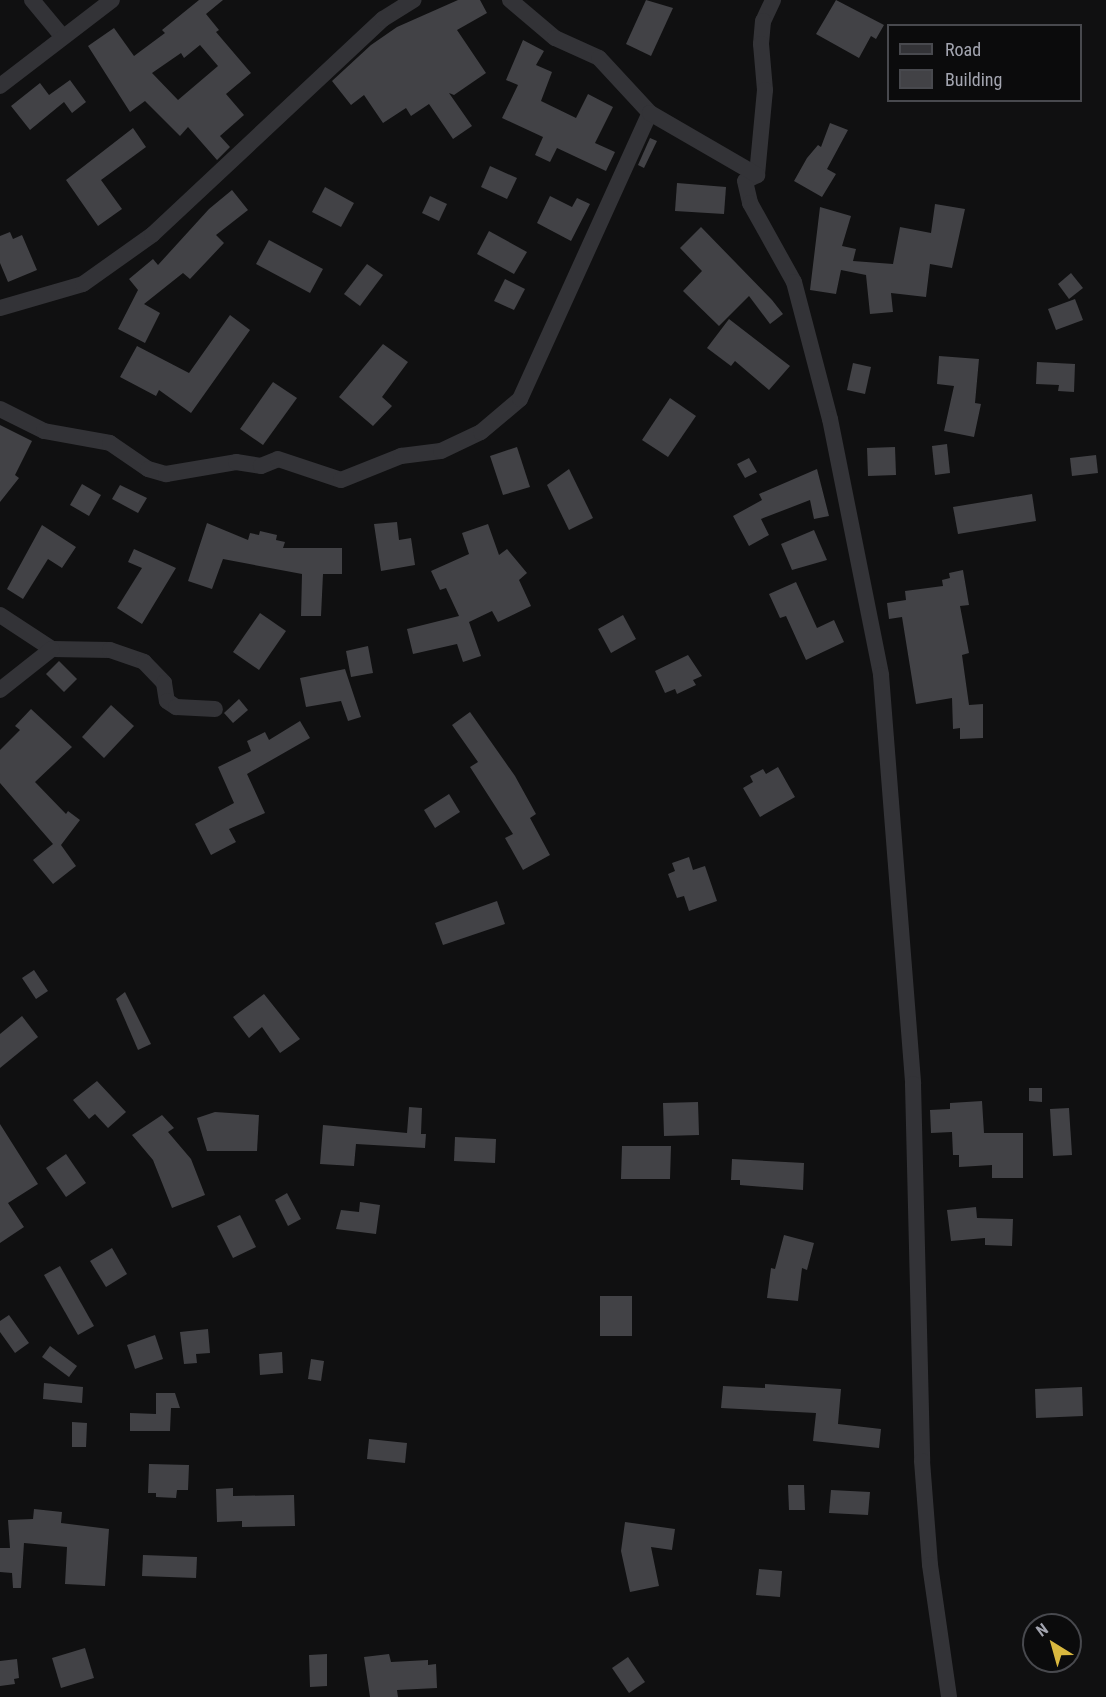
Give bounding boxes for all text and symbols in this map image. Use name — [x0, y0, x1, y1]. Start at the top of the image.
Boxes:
legend — [887, 24, 1082, 102]
text: Road — [945, 39, 981, 60]
text: Building — [945, 69, 1002, 90]
north arrow — [1022, 1613, 1082, 1673]
text: N — [1032, 1619, 1052, 1640]

